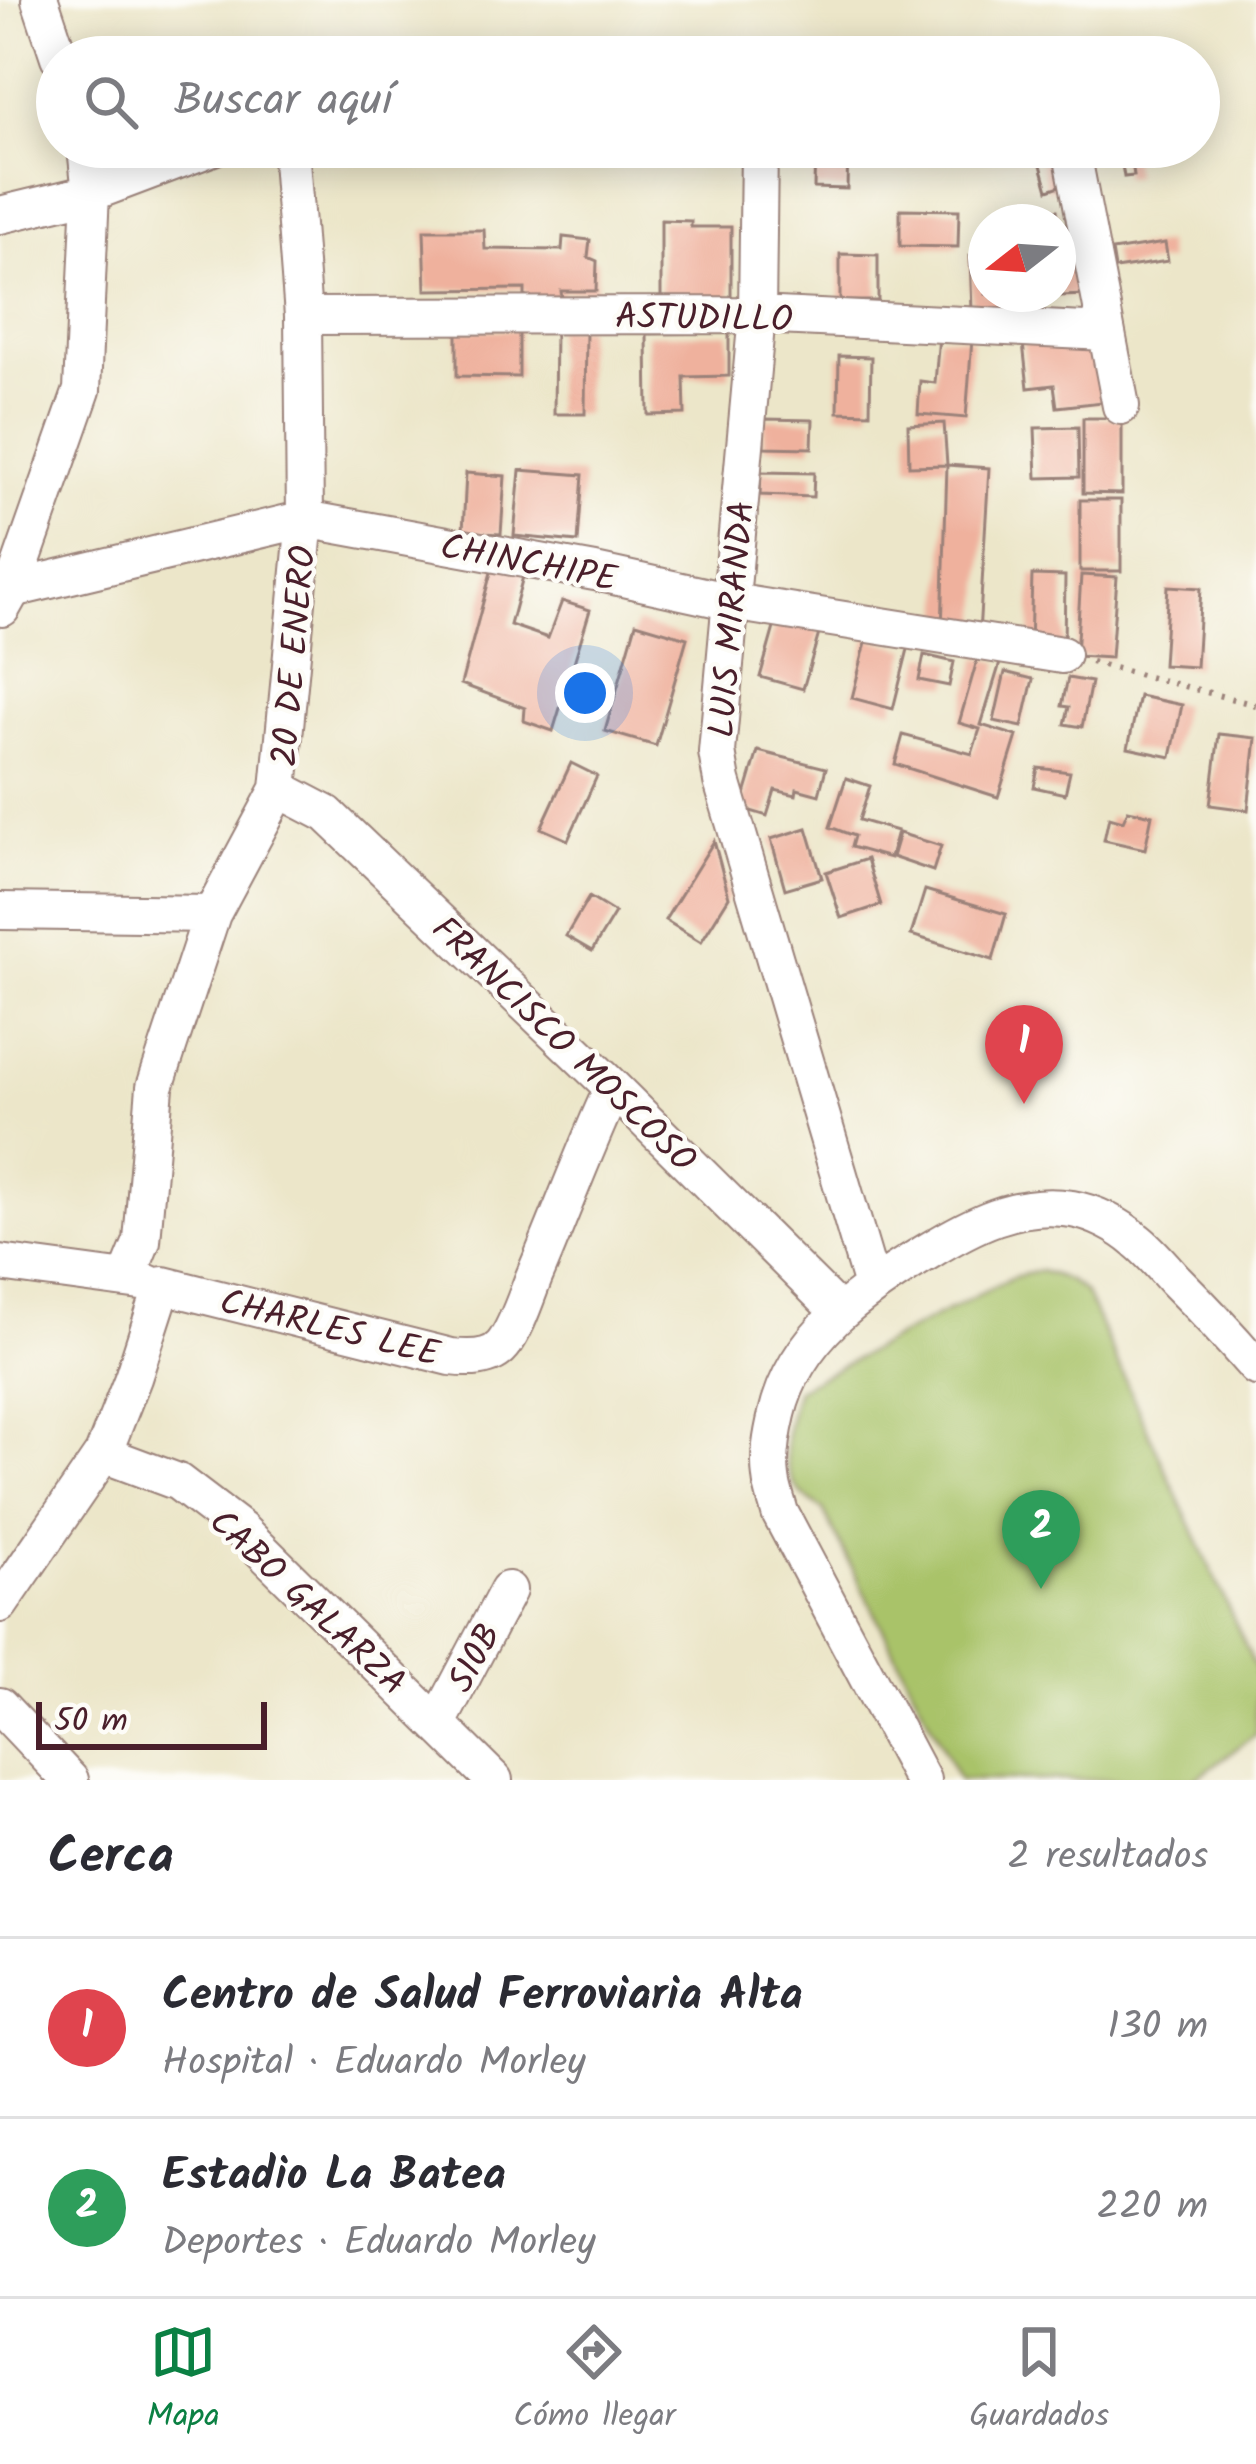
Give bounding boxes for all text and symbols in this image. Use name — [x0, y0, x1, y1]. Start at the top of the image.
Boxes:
search box — [36, 36, 1220, 168]
text: Buscar aquí — [174, 66, 392, 138]
icon: search — [78, 69, 144, 135]
north arrow — [968, 204, 1076, 312]
street label: ASTUDILLO — [615, 289, 793, 350]
street label: LUIS MIRANDA — [695, 498, 772, 740]
street label: CHINCHIPE — [435, 519, 622, 610]
street label: 20 DE ENERO — [257, 543, 334, 769]
your location — [555, 663, 615, 723]
street label: FRANCISCO MOSCOSO — [417, 903, 708, 1188]
pin: 1 — [985, 1005, 1063, 1104]
street label: CHARLES LEE — [213, 1275, 446, 1384]
pin: 2 — [1002, 1490, 1080, 1589]
street label: CABO GALARZA — [194, 1496, 419, 1711]
street label: S10B — [434, 1614, 518, 1704]
scale bar — [36, 1696, 267, 1749]
text: 50 m — [54, 1696, 128, 1749]
text: Cerca — [48, 1818, 174, 1899]
text: 2 resultados — [1007, 1827, 1208, 1889]
text: Centro de Salud Ferroviaria Alta — [162, 1961, 803, 2033]
text: 1 — [81, 1997, 93, 2059]
text: 130 m — [1107, 1997, 1208, 2059]
text: Hospital · Eduardo Morley — [162, 2033, 586, 2095]
text: Estadio La Batea — [162, 2141, 506, 2213]
text: 2 — [76, 2177, 98, 2239]
text: 220 m — [1096, 2177, 1208, 2239]
text: Deportes · Eduardo Morley — [162, 2213, 595, 2275]
tab: Mapa — [147, 2319, 220, 2444]
tab: Cómo llegar — [513, 2319, 676, 2444]
tab: Guardados — [969, 2319, 1109, 2444]

